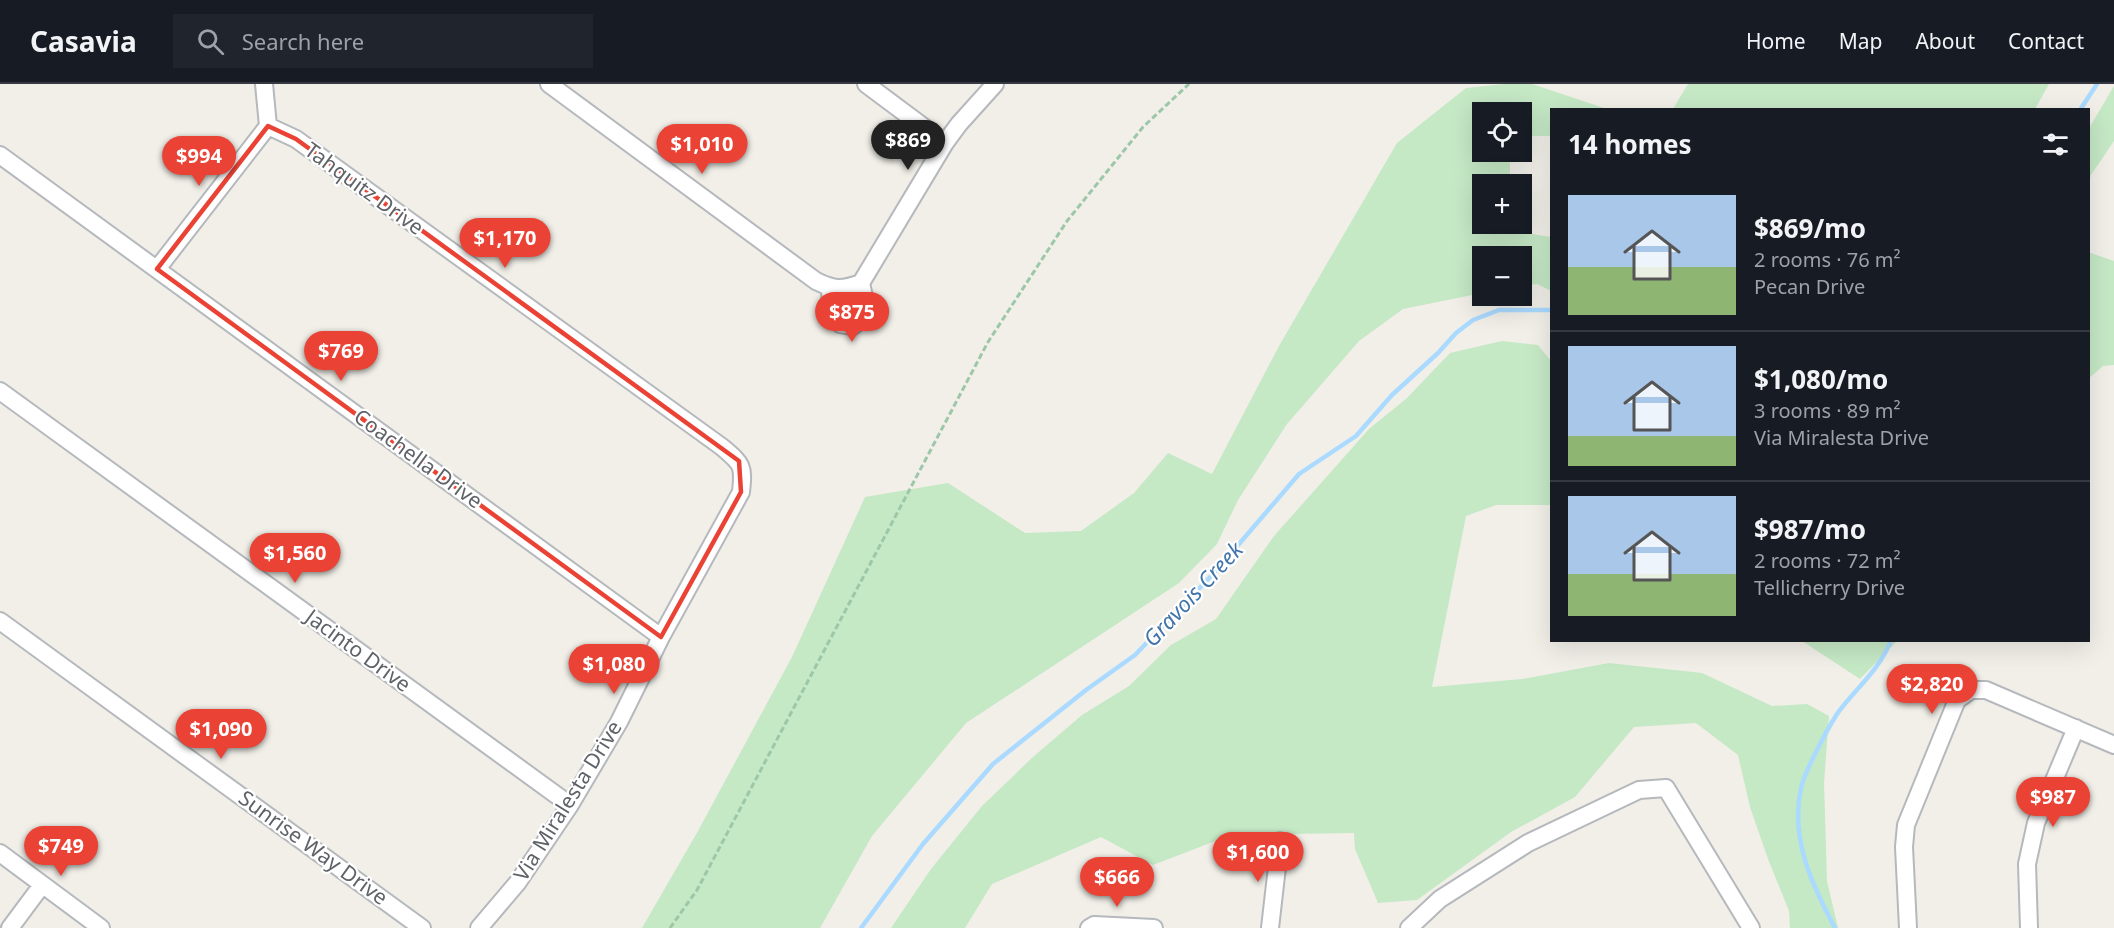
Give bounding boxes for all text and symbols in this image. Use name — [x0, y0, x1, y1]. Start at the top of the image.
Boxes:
search box — [173, 14, 593, 68]
text: Casavia — [30, 22, 137, 60]
icon: search — [194, 25, 227, 58]
text: Search here — [242, 26, 364, 56]
text: Home — [1746, 27, 1806, 55]
text: Map — [1839, 27, 1882, 55]
text: About — [1915, 27, 1975, 55]
text: Contact — [2008, 27, 2084, 55]
map controls — [1472, 102, 1532, 306]
button: locate — [1472, 102, 1532, 162]
pin: $869 — [872, 120, 944, 171]
pin: $1,010 — [653, 124, 751, 175]
text: $869 — [885, 126, 931, 153]
text: 14 homes — [1568, 126, 1692, 162]
icon: filters — [2039, 128, 2072, 161]
text: $1,010 — [671, 130, 733, 157]
street label: Tahquitz Drive — [299, 135, 430, 241]
pin: $994 — [163, 136, 235, 187]
text: $994 — [176, 142, 222, 169]
button: + — [1472, 174, 1532, 234]
text: $869/mo — [1754, 210, 1866, 246]
pin: $1,170 — [456, 218, 554, 269]
icon: home — [1616, 219, 1688, 291]
text: $1,170 — [474, 224, 536, 251]
button: − — [1472, 246, 1532, 306]
text: 2 rooms · 76 m² — [1754, 246, 1901, 273]
text: Pecan Drive — [1754, 273, 1865, 300]
pin: $875 — [816, 292, 888, 343]
text: $875 — [829, 298, 875, 325]
pin: $769 — [305, 331, 377, 382]
text: $769 — [318, 337, 364, 364]
text: $1,080/mo — [1754, 361, 1888, 397]
icon: home — [1616, 370, 1688, 442]
text: 3 rooms · 89 m² — [1754, 397, 1901, 424]
street label: Coachella Drive — [349, 402, 489, 514]
text: Via Miralesta Drive — [1754, 424, 1929, 451]
text: $987/mo — [1754, 511, 1866, 547]
icon: home — [1616, 520, 1688, 592]
pin: $1,560 — [246, 533, 344, 584]
water label: Gravois Creek — [1136, 534, 1249, 652]
text: $1,560 — [264, 539, 326, 566]
text: 2 rooms · 72 m² — [1754, 547, 1901, 574]
text: Tellicherry Drive — [1754, 574, 1905, 601]
street label: Jacinto Drive — [299, 601, 417, 698]
pin: $1,080 — [565, 644, 663, 695]
text: $1,080 — [583, 650, 645, 677]
pin: $2,820 — [1883, 664, 1981, 715]
text: $2,820 — [1901, 670, 1963, 697]
pin: $1,090 — [172, 709, 270, 760]
text: $1,090 — [190, 715, 252, 742]
street label: Via Miralesta Drive — [507, 715, 628, 886]
pin: $987 — [2017, 777, 2089, 828]
text: $987 — [2030, 783, 2076, 810]
street label: Sunrise Way Drive — [233, 784, 394, 911]
pin: $749 — [25, 826, 97, 877]
text: $749 — [38, 832, 84, 859]
pin: $1,600 — [1209, 832, 1307, 883]
text: $1,600 — [1227, 838, 1289, 865]
pin: $666 — [1081, 857, 1153, 908]
text: $666 — [1094, 863, 1140, 890]

